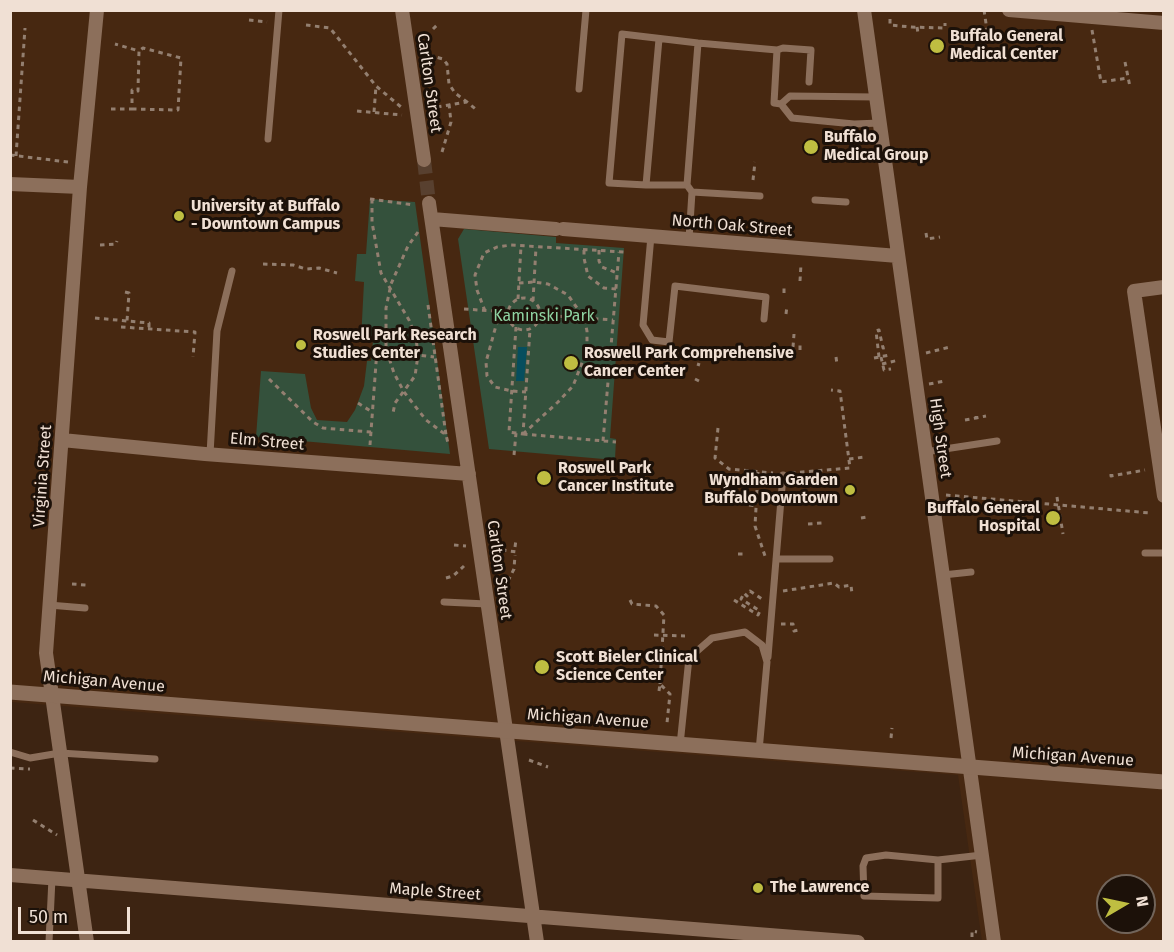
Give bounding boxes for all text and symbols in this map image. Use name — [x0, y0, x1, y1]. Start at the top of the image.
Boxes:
place label: Buffalo General Medical Center — [950, 27, 1063, 65]
street label: Carlton Street — [413, 32, 445, 134]
marker: Buffalo General Medical Center — [928, 37, 946, 55]
place label: Buffalo Medical Group — [824, 128, 928, 166]
marker: Buffalo Medical Group — [802, 138, 820, 156]
place label: University at Buffalo - Downtown Campus — [191, 197, 340, 235]
marker: University at Buffalo - Downtown Campus — [172, 209, 186, 223]
street label: North Oak Street — [671, 211, 793, 241]
park label: Kaminski Park — [493, 307, 595, 327]
place label: Roswell Park Research Studies Center — [313, 326, 477, 364]
marker: Roswell Park Research Studies Center — [294, 338, 308, 352]
place label: Roswell Park Comprehensive Cancer Center — [584, 344, 794, 382]
marker: Roswell Park Comprehensive Cancer Center — [562, 354, 580, 372]
street label: High Street — [925, 397, 955, 479]
street label: Virginia Street — [30, 424, 56, 528]
street label: Elm Street — [229, 429, 305, 455]
place label: Roswell Park Cancer Institute — [558, 459, 674, 497]
marker: Roswell Park Cancer Institute — [535, 469, 553, 487]
place label: Wyndham Garden Buffalo Downtown — [704, 471, 838, 509]
marker: Wyndham Garden Buffalo Downtown — [843, 483, 857, 497]
place label: Buffalo General Hospital — [927, 499, 1040, 537]
marker: Buffalo General Hospital — [1044, 509, 1062, 527]
street label: Carlton Street — [483, 519, 515, 621]
place label: Scott Bieler Clinical Science Center — [556, 648, 698, 686]
marker: Scott Bieler Clinical Science Center — [533, 658, 551, 676]
street label: Michigan Avenue — [42, 667, 166, 697]
street label: Michigan Avenue — [527, 705, 649, 733]
street label: Michigan Avenue — [1012, 743, 1134, 771]
north arrow — [1096, 874, 1156, 934]
place label: The Lawrence — [770, 878, 869, 898]
street label: Maple Street — [389, 879, 481, 905]
marker: The Lawrence — [751, 881, 765, 895]
scale bar — [21, 895, 134, 933]
text: N — [1132, 895, 1153, 908]
text: 50 m — [29, 906, 68, 928]

